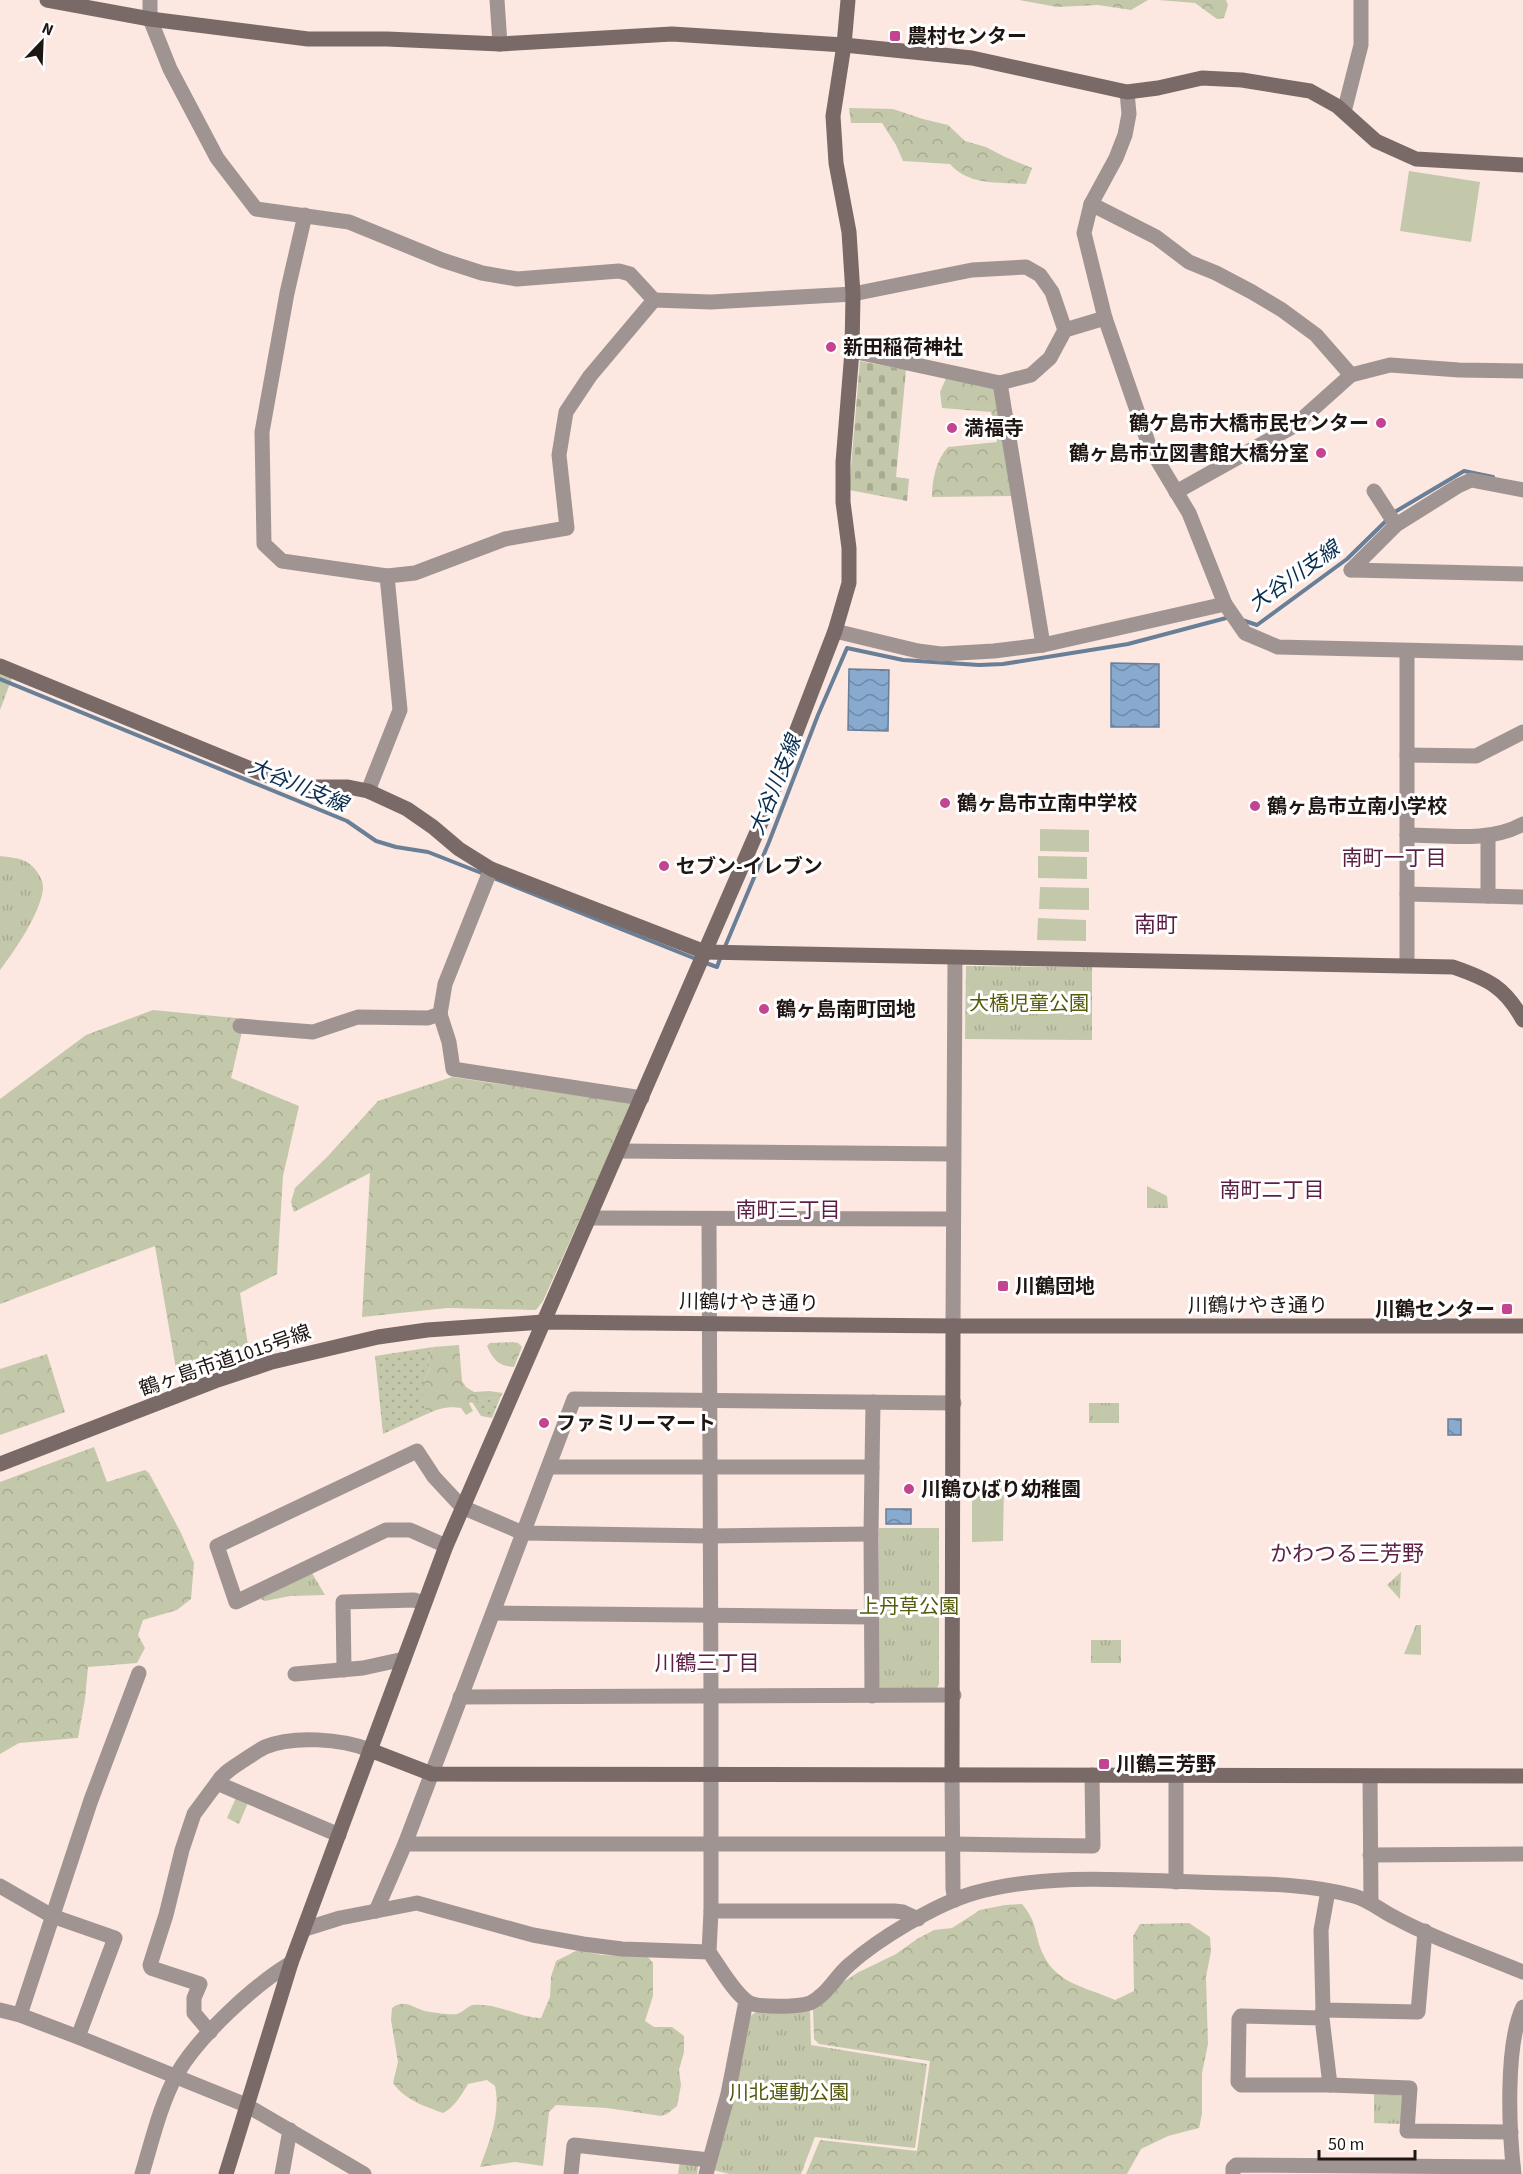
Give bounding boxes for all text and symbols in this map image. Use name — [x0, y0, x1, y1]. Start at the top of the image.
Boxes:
north arrow — [12, 12, 72, 72]
text: N — [38, 17, 57, 41]
place label: 農村センター — [907, 23, 1027, 51]
marker: 農村センター — [888, 29, 902, 43]
place label: 新田稲荷神社 — [843, 334, 963, 362]
marker: 新田稲荷神社 — [824, 340, 838, 354]
place label: 鶴ケ島市大橋市民センター — [1129, 410, 1369, 438]
place label: 満福寺 — [964, 415, 1024, 443]
marker: 鶴ケ島市大橋市民センター — [1374, 416, 1388, 430]
marker: 満福寺 — [945, 421, 959, 435]
place label: 鶴ヶ島市立図書館大橋分室 — [1069, 440, 1309, 468]
marker: 鶴ヶ島市立図書館大橋分室 — [1314, 446, 1328, 460]
water label: 大谷川支線 — [1242, 532, 1348, 618]
water label: 大谷川支線 — [741, 728, 810, 839]
water label: 大谷川支線 — [244, 751, 355, 820]
place label: 鶴ヶ島市立南中学校 — [957, 790, 1137, 818]
place label: 鶴ヶ島市立南小学校 — [1267, 793, 1447, 821]
marker: 鶴ヶ島市立南中学校 — [938, 796, 952, 810]
marker: 鶴ヶ島市立南小学校 — [1248, 799, 1262, 813]
district label: 南町一丁目 — [1342, 843, 1447, 873]
place label: セブン-イレブン — [676, 853, 823, 881]
marker: セブン-イレブン — [657, 859, 671, 873]
district label: 南町 — [1134, 909, 1178, 941]
park label: 大橋児童公園 — [969, 990, 1089, 1018]
place label: 鶴ヶ島南町団地 — [776, 996, 916, 1024]
marker: 鶴ヶ島南町団地 — [757, 1002, 771, 1016]
district label: 南町二丁目 — [1220, 1175, 1325, 1205]
district label: 南町三丁目 — [736, 1195, 841, 1225]
place label: 川鶴団地 — [1015, 1273, 1095, 1301]
marker: 川鶴団地 — [996, 1279, 1010, 1293]
street label: 川鶴けやき通り — [679, 1288, 819, 1318]
street label: 川鶴けやき通り — [1188, 1292, 1328, 1320]
place label: 川鶴センター — [1375, 1296, 1495, 1324]
marker: 川鶴センター — [1500, 1302, 1514, 1316]
street label: 鶴ヶ島市道1015号線 — [136, 1318, 315, 1403]
place label: ファミリーマート — [556, 1410, 716, 1438]
marker: ファミリーマート — [537, 1416, 551, 1430]
place label: 川鶴ひばり幼稚園 — [921, 1476, 1081, 1504]
marker: 川鶴ひばり幼稚園 — [902, 1482, 916, 1496]
district label: かわつる三芳野 — [1270, 1538, 1424, 1570]
park label: 上丹草公園 — [859, 1593, 959, 1621]
district label: 川鶴三丁目 — [655, 1648, 760, 1678]
place label: 川鶴三芳野 — [1116, 1751, 1216, 1779]
marker: 川鶴三芳野 — [1097, 1757, 1111, 1771]
park label: 川北運動公園 — [729, 2079, 849, 2107]
scale bar — [1319, 2123, 1415, 2161]
text: 50 m — [1328, 2132, 1364, 2157]

